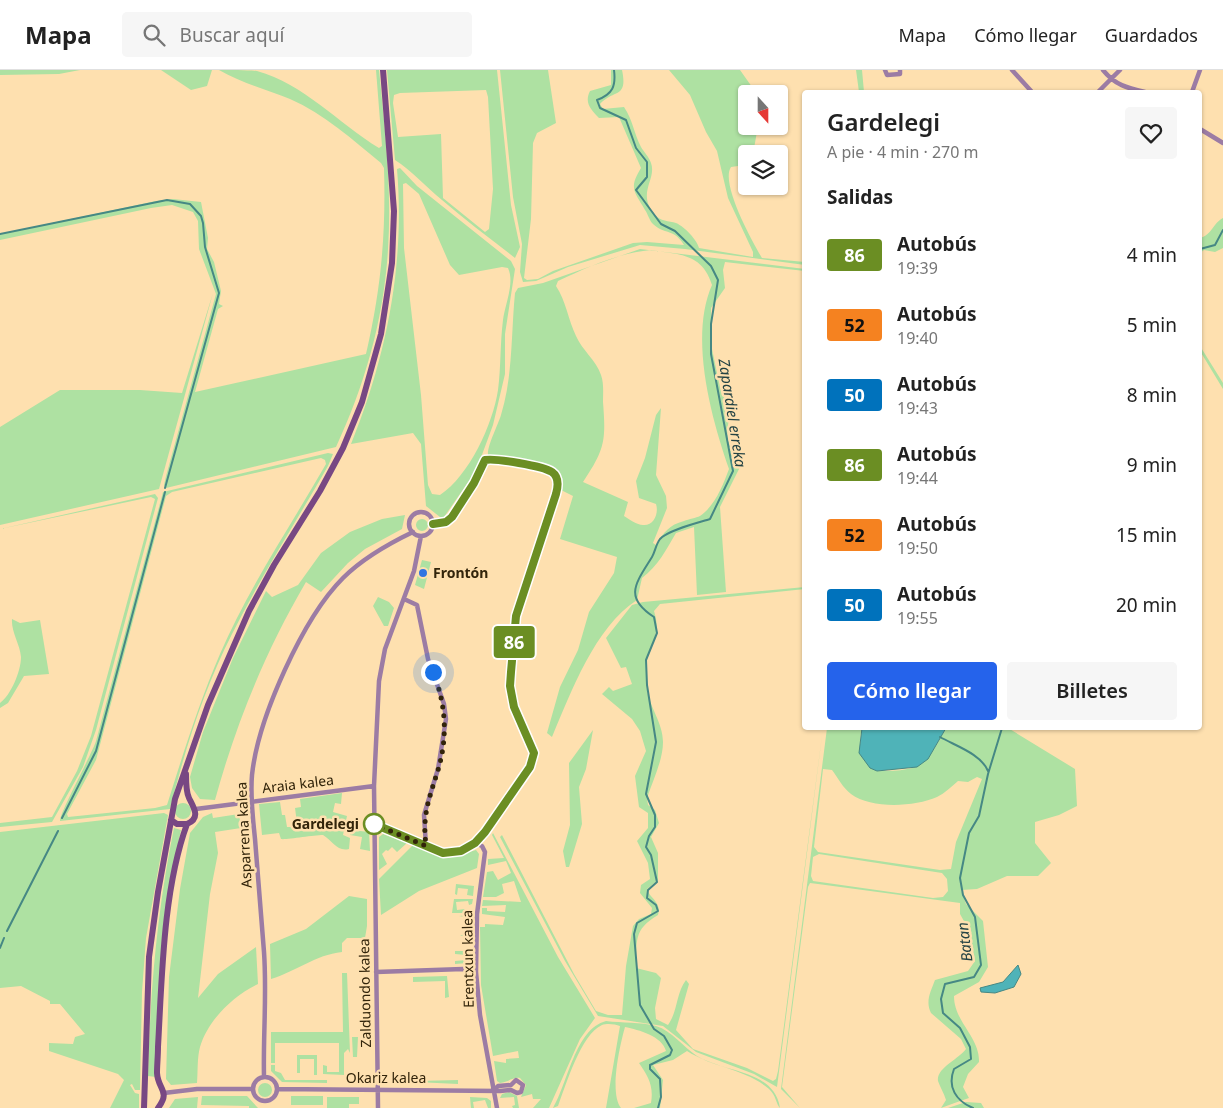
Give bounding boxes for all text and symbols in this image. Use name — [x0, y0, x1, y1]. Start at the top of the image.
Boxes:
search box — [122, 12, 472, 57]
text: Mapa — [25, 18, 92, 51]
icon: search — [140, 21, 168, 49]
text: Buscar aquí — [180, 22, 284, 48]
text: Mapa — [899, 23, 946, 47]
text: Cómo llegar — [974, 23, 1077, 47]
text: Guardados — [1105, 23, 1198, 47]
north arrow — [738, 85, 788, 135]
map controls — [738, 85, 788, 195]
text: Gardelegi — [827, 105, 940, 138]
button: heart — [1125, 107, 1177, 159]
text: A pie · 4 min · 270 m — [827, 141, 978, 163]
button: layers — [738, 145, 788, 195]
text: Salidas — [827, 184, 893, 210]
text: Autobús — [897, 231, 977, 257]
text: 4 min — [1127, 242, 1177, 268]
text: 86 — [844, 243, 865, 267]
text: 19:39 — [897, 257, 938, 279]
text: Autobús — [897, 301, 977, 327]
text: 5 min — [1127, 312, 1177, 338]
text: 52 — [844, 313, 865, 337]
text: 19:40 — [897, 327, 938, 349]
water label: Zapardiel erreka — [714, 356, 752, 469]
text: Autobús — [897, 371, 977, 397]
text: 8 min — [1127, 382, 1177, 408]
text: 50 — [844, 383, 865, 407]
text: 19:43 — [897, 397, 938, 419]
text: Autobús — [897, 441, 977, 467]
text: 9 min — [1127, 452, 1177, 478]
text: 86 — [844, 453, 865, 477]
text: 19:44 — [897, 467, 938, 489]
text: Autobús — [897, 511, 977, 537]
text: 15 min — [1116, 522, 1177, 548]
text: 52 — [844, 523, 865, 547]
text: 19:50 — [897, 537, 938, 559]
place label: Frontón — [433, 563, 488, 582]
marker: Frontón — [417, 567, 429, 579]
text: Autobús — [897, 581, 977, 607]
text: 20 min — [1116, 592, 1177, 618]
text: 50 — [844, 593, 865, 617]
text: 19:55 — [897, 607, 938, 629]
line badge: 86 — [492, 626, 536, 658]
text: 86 — [504, 630, 524, 654]
your location — [421, 660, 446, 685]
button: Cómo llegar — [827, 662, 997, 720]
button: Billetes — [1007, 662, 1177, 720]
street label: Araia kalea — [261, 770, 335, 797]
street label: Asparrena kalea — [231, 782, 256, 889]
marker: Gardelegi — [363, 813, 385, 835]
place label: Gardelegi — [292, 814, 359, 833]
street label: Erentxun kalea — [457, 910, 478, 1008]
water label: Batan — [952, 921, 976, 963]
street label: Zalduondo kalea — [354, 938, 375, 1048]
street label: Okariz kalea — [346, 1068, 426, 1087]

